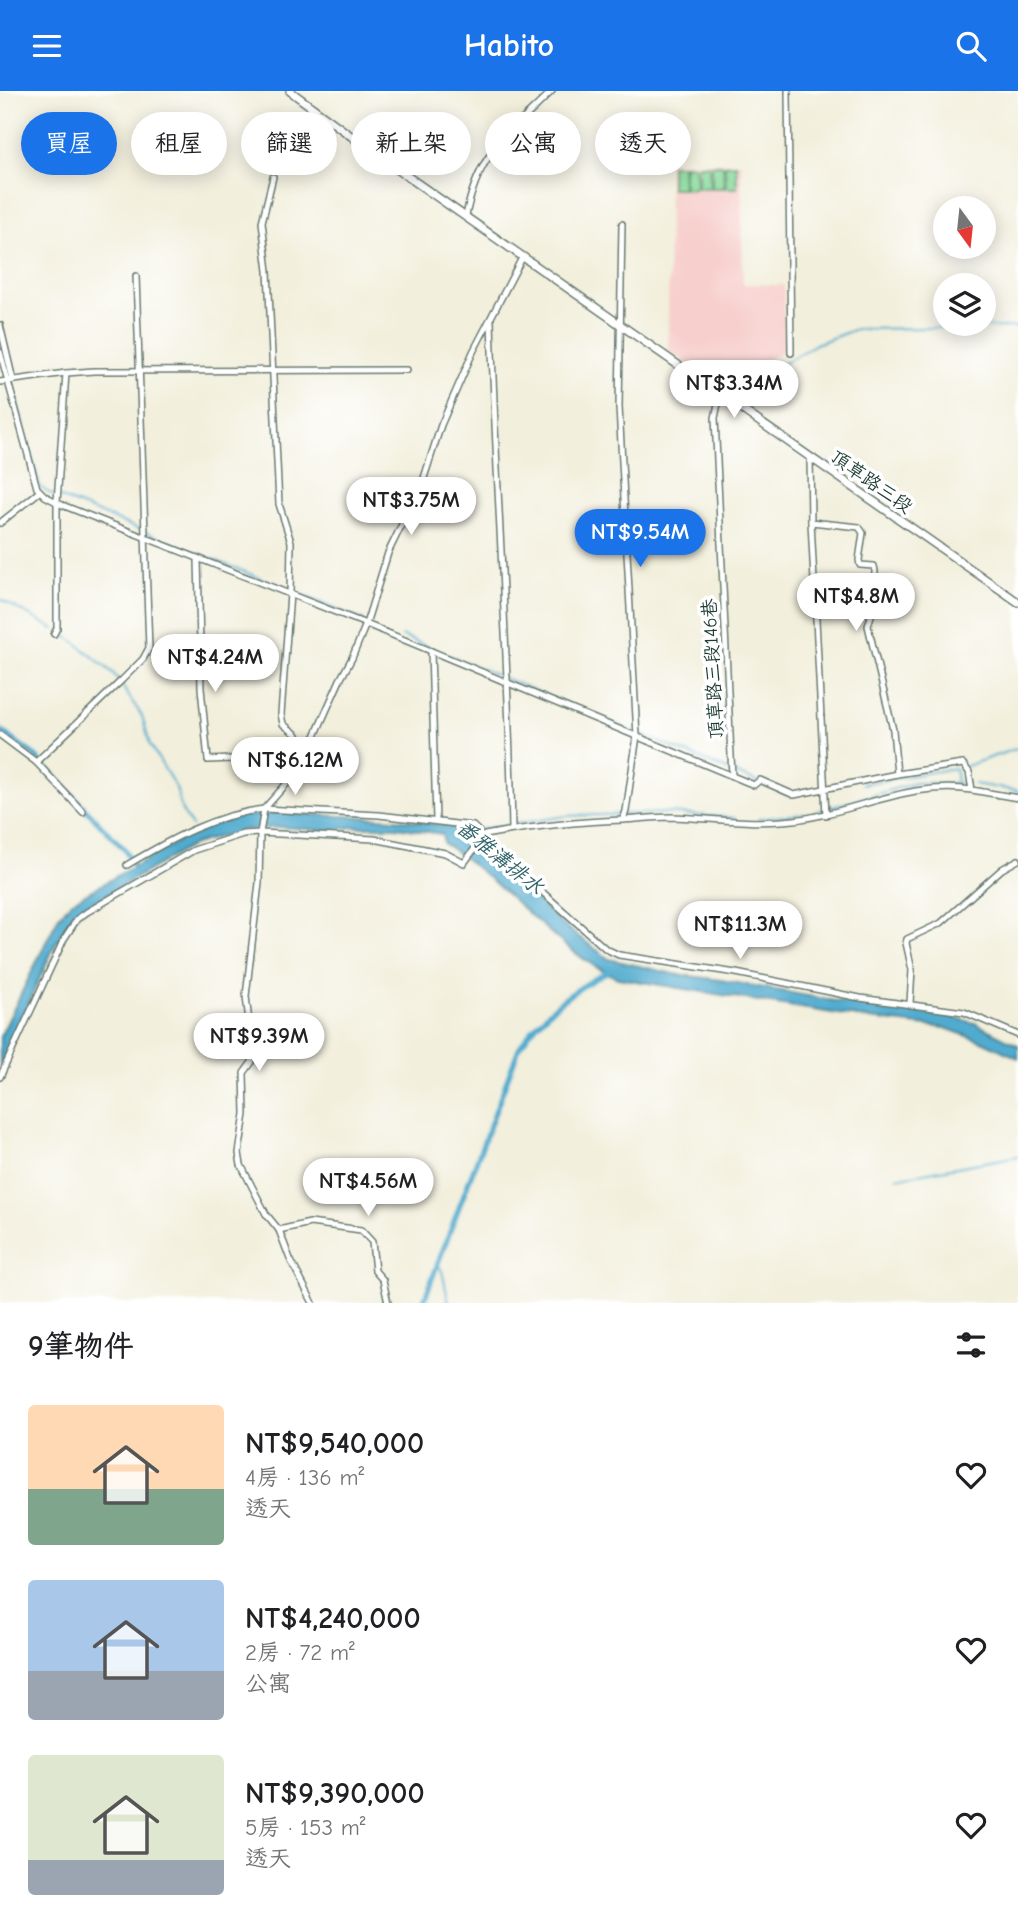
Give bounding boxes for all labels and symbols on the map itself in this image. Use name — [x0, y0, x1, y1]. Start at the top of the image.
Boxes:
north arrow — [933, 196, 996, 259]
pin: NT$3.34M — [662, 361, 806, 420]
street label: 頂草路三段 — [826, 446, 917, 518]
pin: NT$3.75M — [339, 477, 483, 537]
pin: NT$9.54M — [568, 510, 712, 569]
pin: NT$4.8M — [791, 573, 921, 633]
street label: 頂草路三段146巷 — [698, 598, 728, 740]
pin: NT$4.24M — [143, 635, 287, 694]
pin: NT$6.12M — [223, 737, 367, 797]
water label: 番雅溝排水 — [452, 815, 549, 900]
pin: NT$11.3M — [668, 901, 812, 961]
pin: NT$9.39M — [187, 1013, 331, 1073]
pin: NT$4.56M — [296, 1159, 440, 1218]

